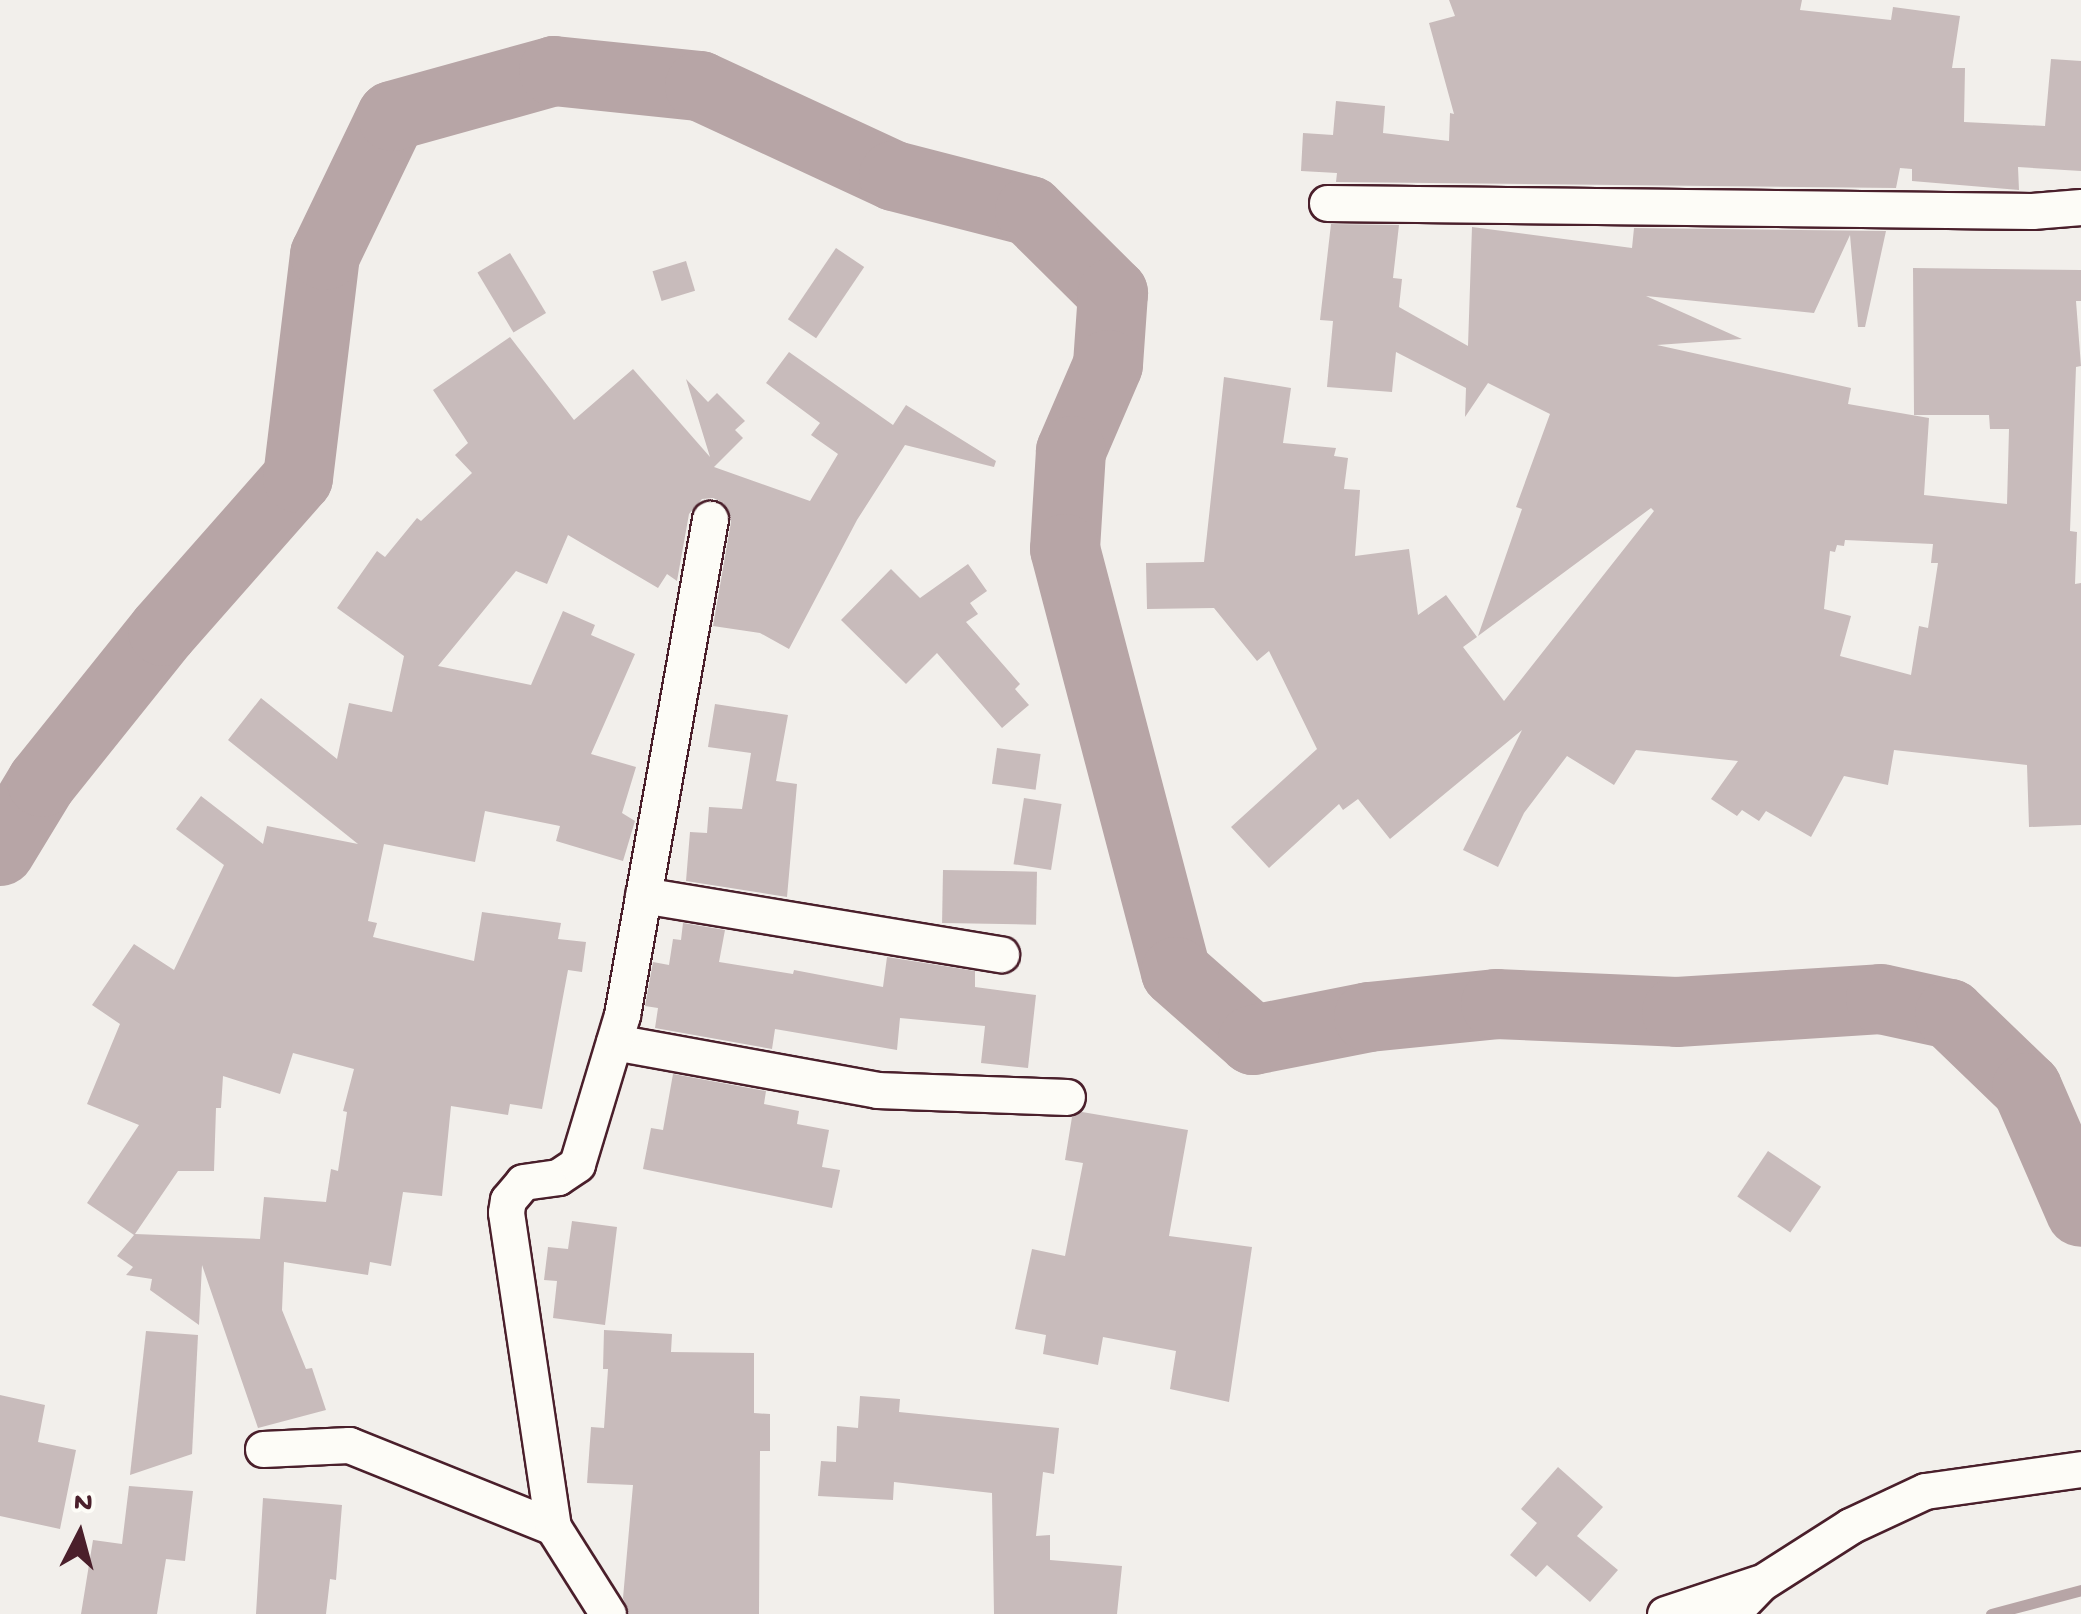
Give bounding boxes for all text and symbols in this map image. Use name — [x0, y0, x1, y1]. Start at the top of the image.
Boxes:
north arrow — [30, 1484, 130, 1584]
text: N — [72, 1486, 94, 1521]

